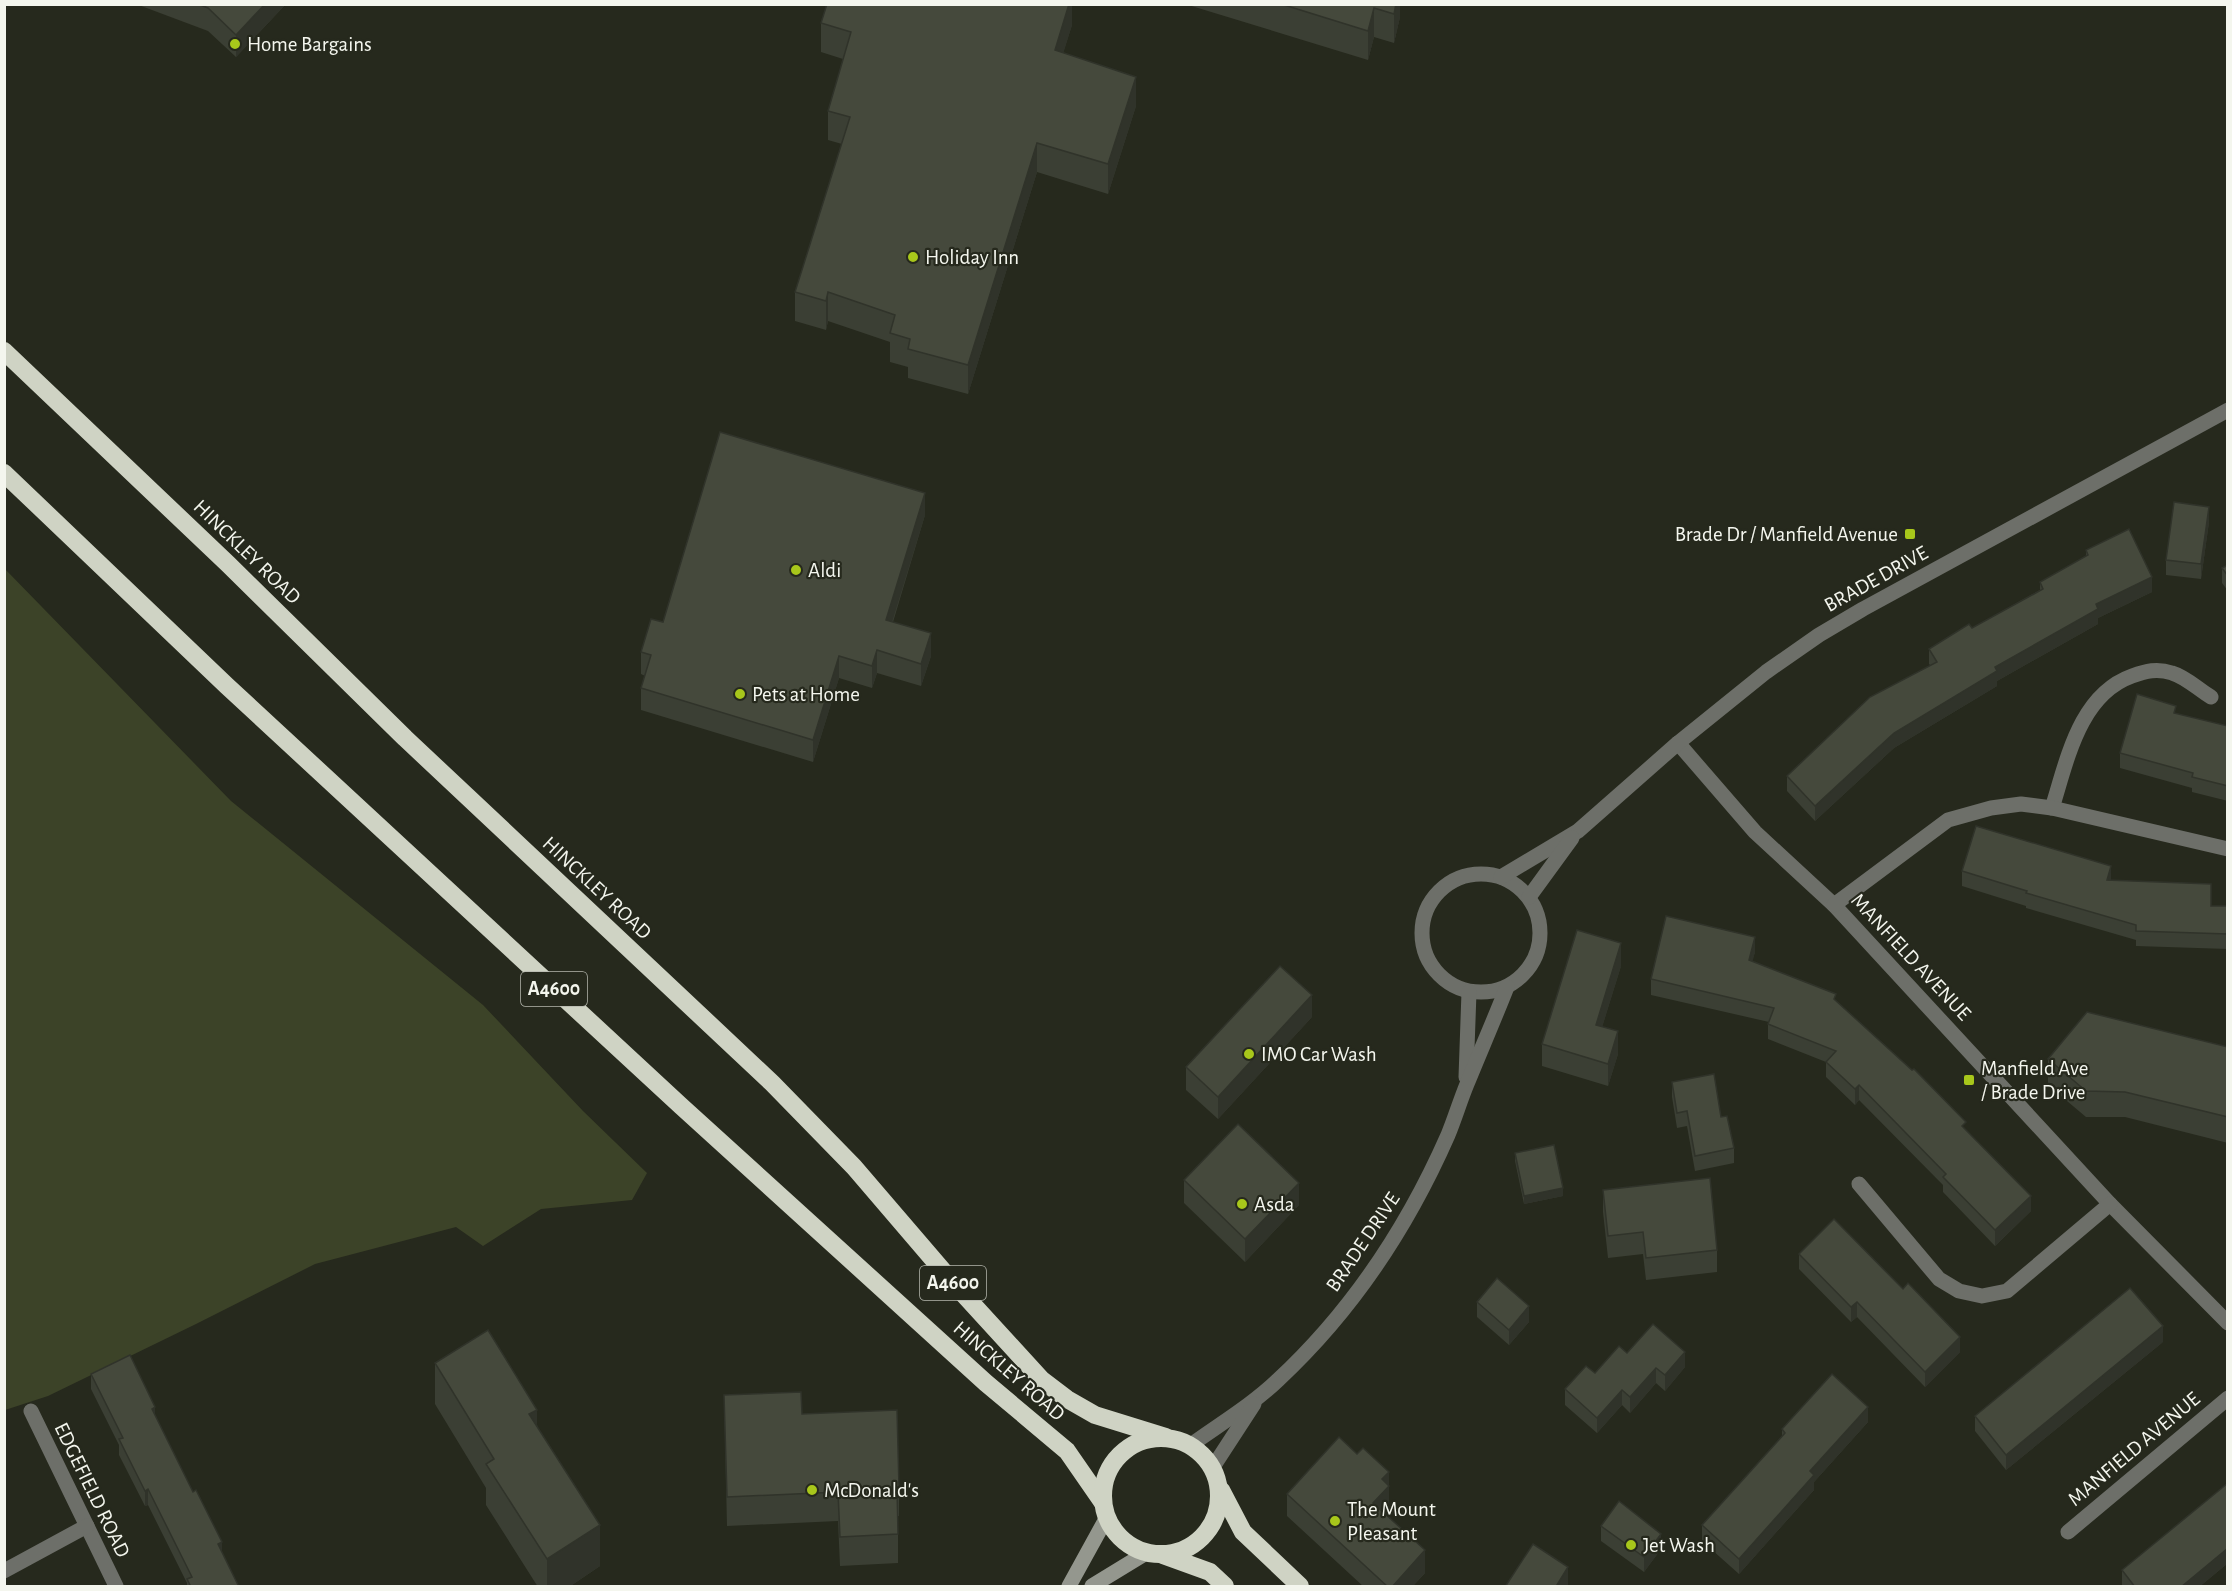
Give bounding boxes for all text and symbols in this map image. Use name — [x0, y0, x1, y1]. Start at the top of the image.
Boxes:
place label: Home Bargains — [247, 34, 372, 55]
marker: Home Bargains — [228, 37, 242, 51]
place label: Holiday Inn — [925, 247, 1019, 268]
marker: Holiday Inn — [906, 250, 920, 264]
street label: HINCKLEY ROAD — [189, 496, 305, 608]
place label: Brade Dr / Manfield Avenue — [1675, 524, 1898, 545]
marker: Brade Dr / Manfield Avenue — [1903, 527, 1917, 541]
street label: BRADE DRIVE — [1821, 542, 1931, 616]
place label: Aldi — [808, 560, 841, 581]
marker: Aldi — [789, 563, 803, 577]
place label: Pets at Home — [752, 684, 860, 705]
marker: Pets at Home — [733, 687, 747, 701]
street label: HINCKLEY ROAD — [539, 833, 655, 943]
street label: MANFIELD AVENUE — [1847, 890, 1975, 1024]
road number: A4600 — [521, 972, 587, 1006]
place label: IMO Car Wash — [1261, 1044, 1377, 1065]
marker: IMO Car Wash — [1242, 1047, 1256, 1061]
place label: Manfield Ave / Brade Drive — [1981, 1058, 2088, 1103]
marker: Manfield Ave / Brade Drive — [1962, 1073, 1976, 1087]
street label: BRADE DRIVE — [1322, 1189, 1404, 1295]
place label: Asda — [1254, 1194, 1295, 1215]
marker: Asda — [1235, 1197, 1249, 1211]
road number: A4600 — [920, 1266, 986, 1300]
street label: HINCKLEY ROAD — [949, 1317, 1069, 1425]
street label: MANFIELD AVENUE — [2064, 1388, 2204, 1510]
street label: EDGEFIELD ROAD — [50, 1419, 134, 1561]
place label: McDonald's — [824, 1480, 919, 1501]
marker: McDonald's — [805, 1483, 819, 1497]
place label: The Mount Pleasant — [1347, 1499, 1436, 1544]
marker: The Mount Pleasant — [1328, 1514, 1342, 1528]
place label: Jet Wash — [1643, 1535, 1715, 1556]
marker: Jet Wash — [1624, 1538, 1638, 1552]

